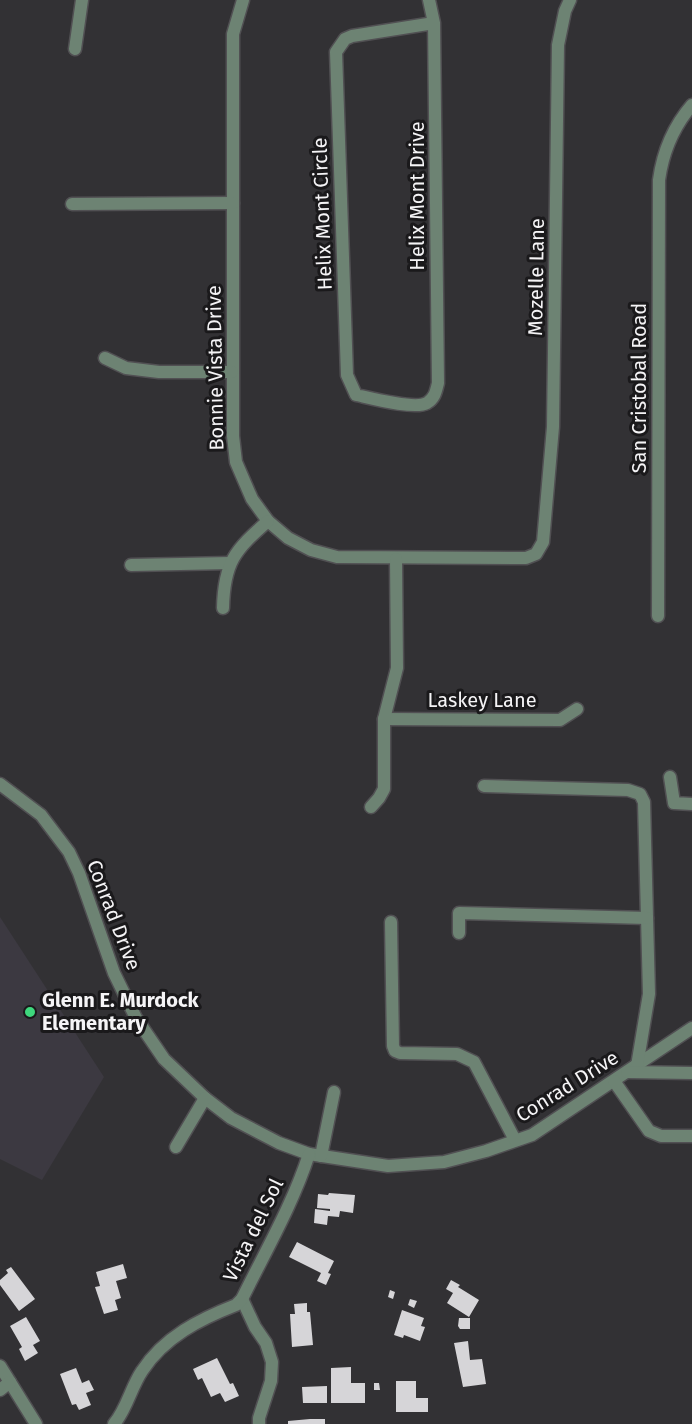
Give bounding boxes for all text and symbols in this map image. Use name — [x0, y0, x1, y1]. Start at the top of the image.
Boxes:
street label: Helix Mont Drive — [405, 121, 429, 271]
street label: Helix Mont Circle — [307, 137, 337, 291]
street label: Mozelle Lane — [523, 218, 549, 336]
street label: Bonnie Vista Drive — [202, 285, 228, 451]
street label: San Cristobal Road — [627, 303, 651, 473]
street label: Laskey Lane — [427, 688, 537, 712]
street label: Conrad Drive — [82, 856, 146, 974]
place label: Glenn E. Murdock Elementary — [42, 988, 199, 1035]
marker: Glenn E. Murdock Elementary — [23, 1005, 37, 1019]
street label: Conrad Drive — [511, 1045, 623, 1127]
street label: Vista del Sol — [218, 1174, 288, 1286]

